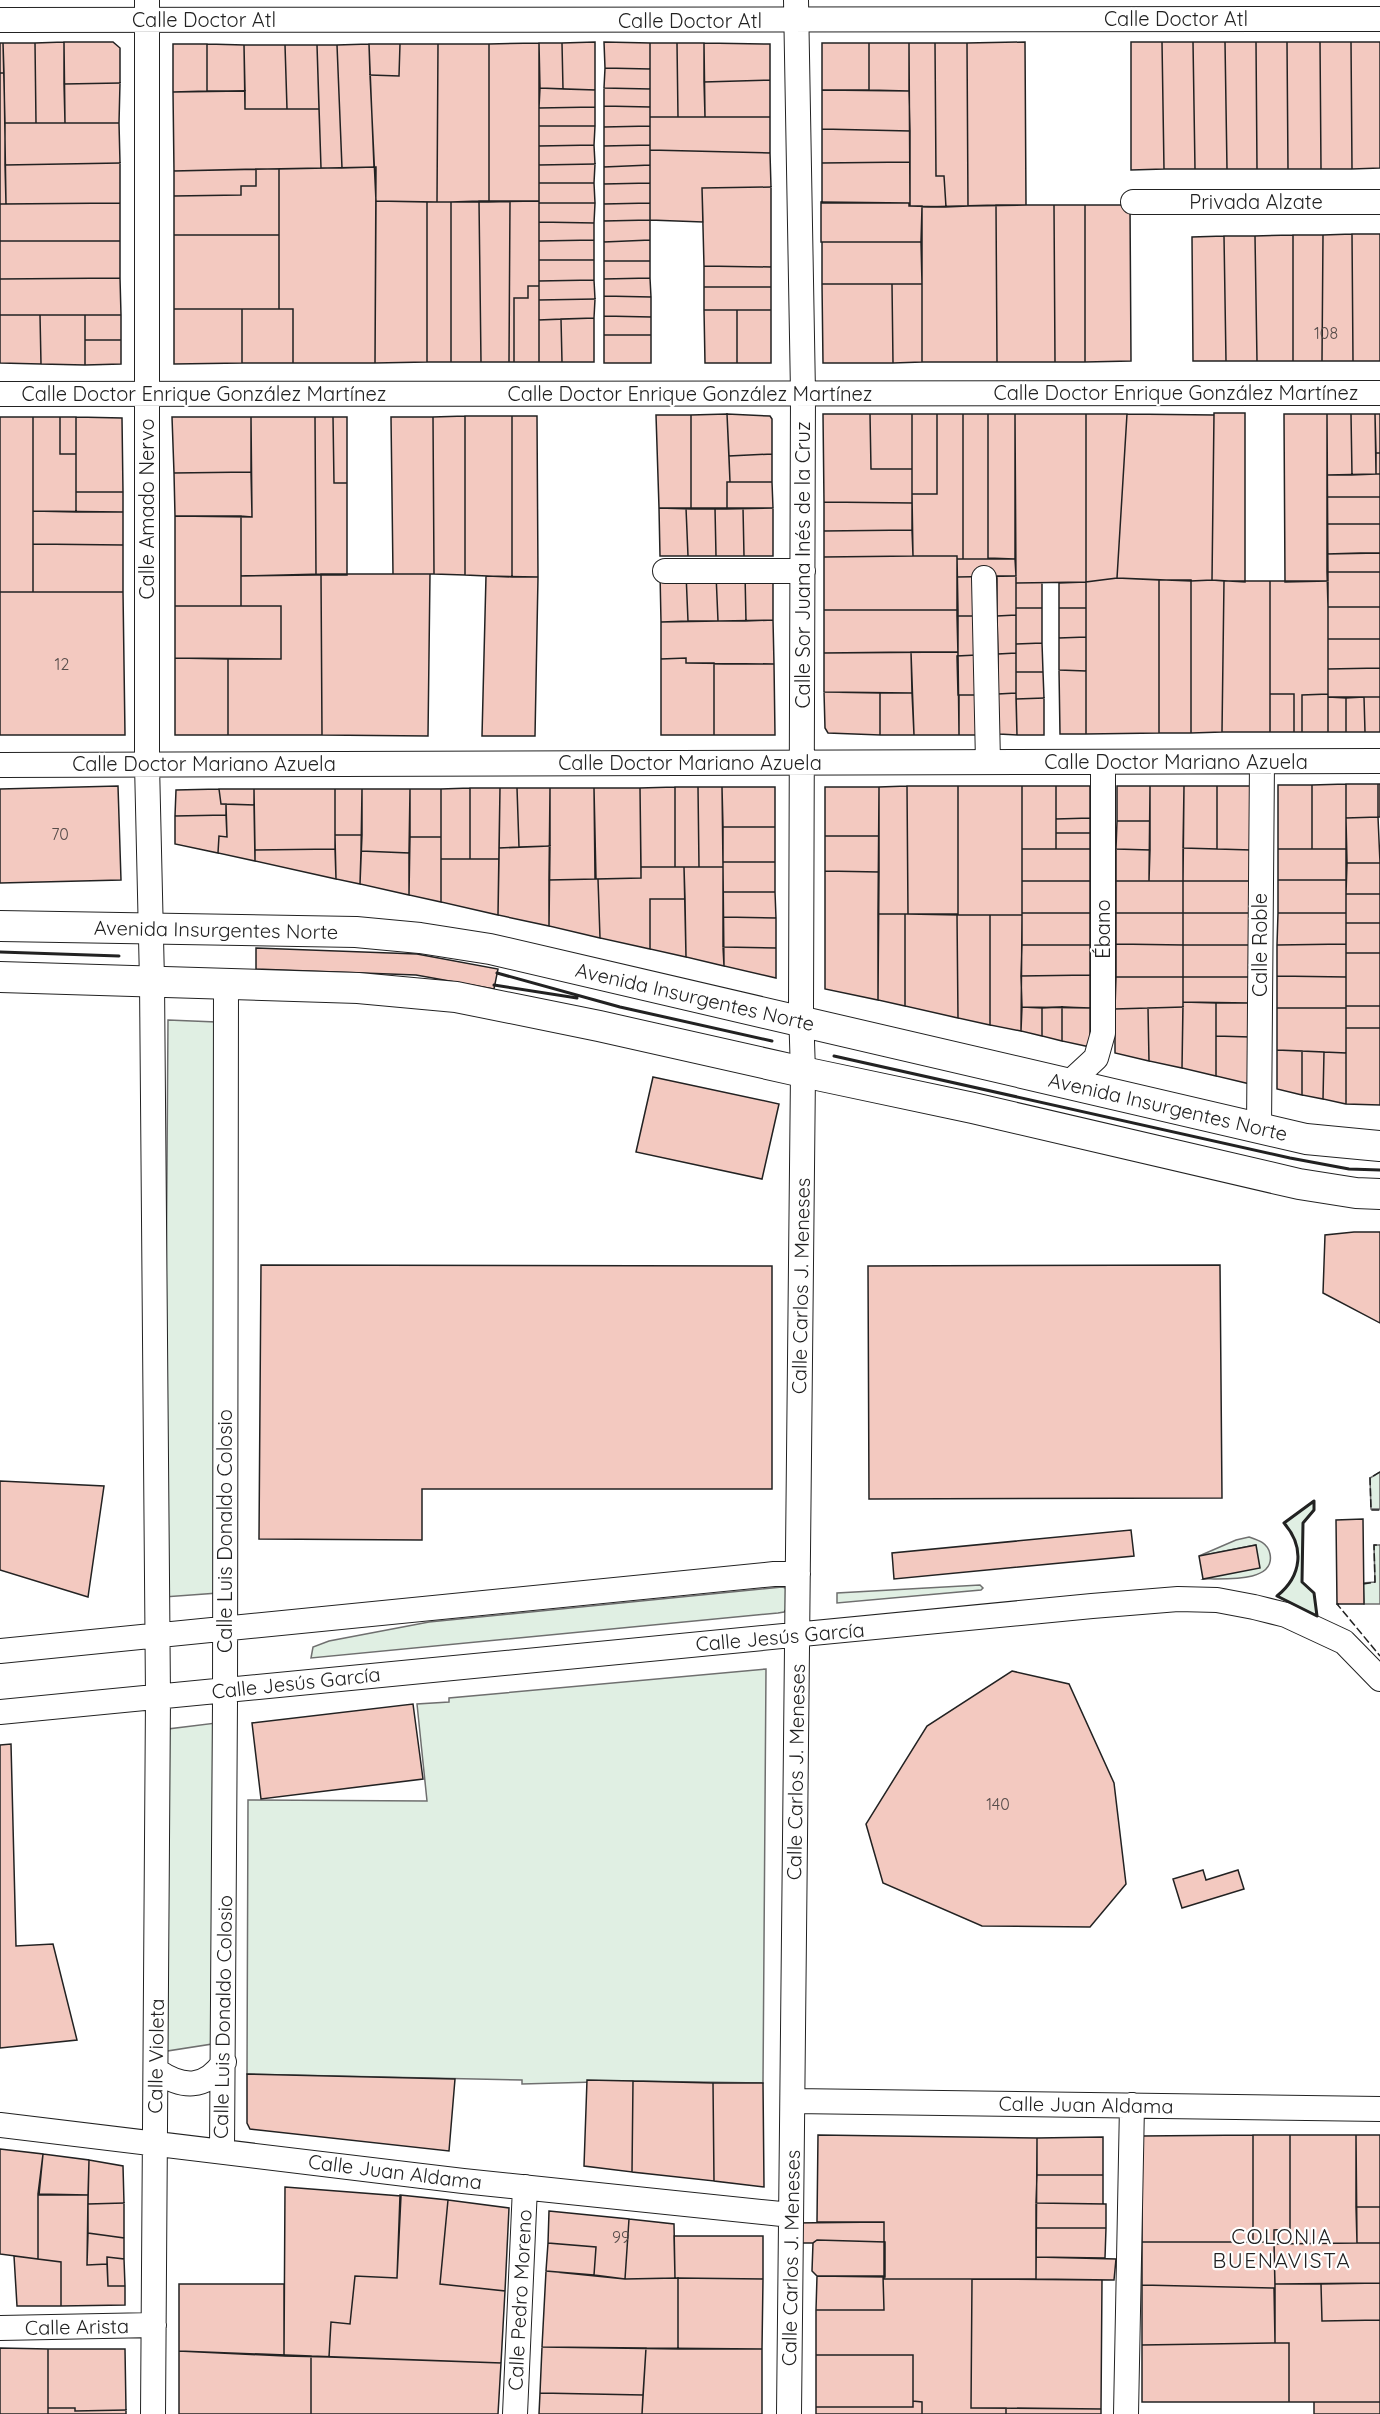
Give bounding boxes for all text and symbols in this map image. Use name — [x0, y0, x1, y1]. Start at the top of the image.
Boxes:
street label: Calle Doctor Atl — [1104, 6, 1248, 31]
street label: Calle Doctor Atl — [132, 7, 276, 32]
street label: Calle Doctor Atl — [618, 8, 762, 33]
street label: Privada Alzate — [1189, 189, 1323, 214]
house number: 108 — [1314, 323, 1338, 343]
street label: Calle Doctor Enrique González Martínez — [994, 380, 1358, 405]
street label: Calle Doctor Enrique González Martínez — [22, 381, 386, 406]
street label: Calle Doctor Enrique González Martínez — [508, 381, 872, 406]
street label: Calle Amado Nervo — [134, 418, 159, 600]
street label: Calle Sor Juana Inés de la Cruz — [790, 422, 815, 708]
house number: 12 — [55, 654, 70, 674]
street label: Calle Doctor Mariano Azuela — [1044, 749, 1308, 774]
street label: Calle Doctor Mariano Azuela — [558, 750, 822, 775]
street label: Calle Doctor Mariano Azuela — [72, 751, 336, 776]
house number: 70 — [51, 824, 69, 844]
street label: Calle Roble — [1247, 893, 1272, 997]
street label: Ébano — [1090, 899, 1115, 959]
street label: Avenida Insurgentes Norte — [94, 915, 338, 944]
street label: Avenida Insurgentes Norte — [573, 957, 817, 1036]
street label: Avenida Insurgentes Norte — [1046, 1067, 1290, 1146]
street label: Calle Carlos J. Meneses — [786, 1178, 815, 1394]
street label: Calle Luis Donaldo Colosio — [212, 1409, 237, 1653]
street label: Calle Jesús García — [694, 1617, 866, 1656]
street label: Calle Jesús García — [210, 1661, 382, 1704]
street label: Calle Carlos J. Meneses — [781, 1664, 810, 1880]
house number: 140 — [986, 1794, 1010, 1814]
street label: Calle Luis Donaldo Colosio — [208, 1895, 237, 2139]
street label: Calle Violeta — [142, 1998, 169, 2114]
street label: Calle Juan Aldama — [998, 2090, 1174, 2119]
street label: Calle Juan Aldama — [307, 2148, 483, 2195]
street label: Calle Carlos J. Meneses — [776, 2150, 805, 2366]
street label: Calle Pedro Moreno — [502, 2209, 537, 2391]
district label: COLONIA BUENAVISTA — [1213, 2223, 1351, 2273]
house number: 99 — [612, 2227, 630, 2247]
street label: Calle Arista — [25, 2313, 129, 2340]

